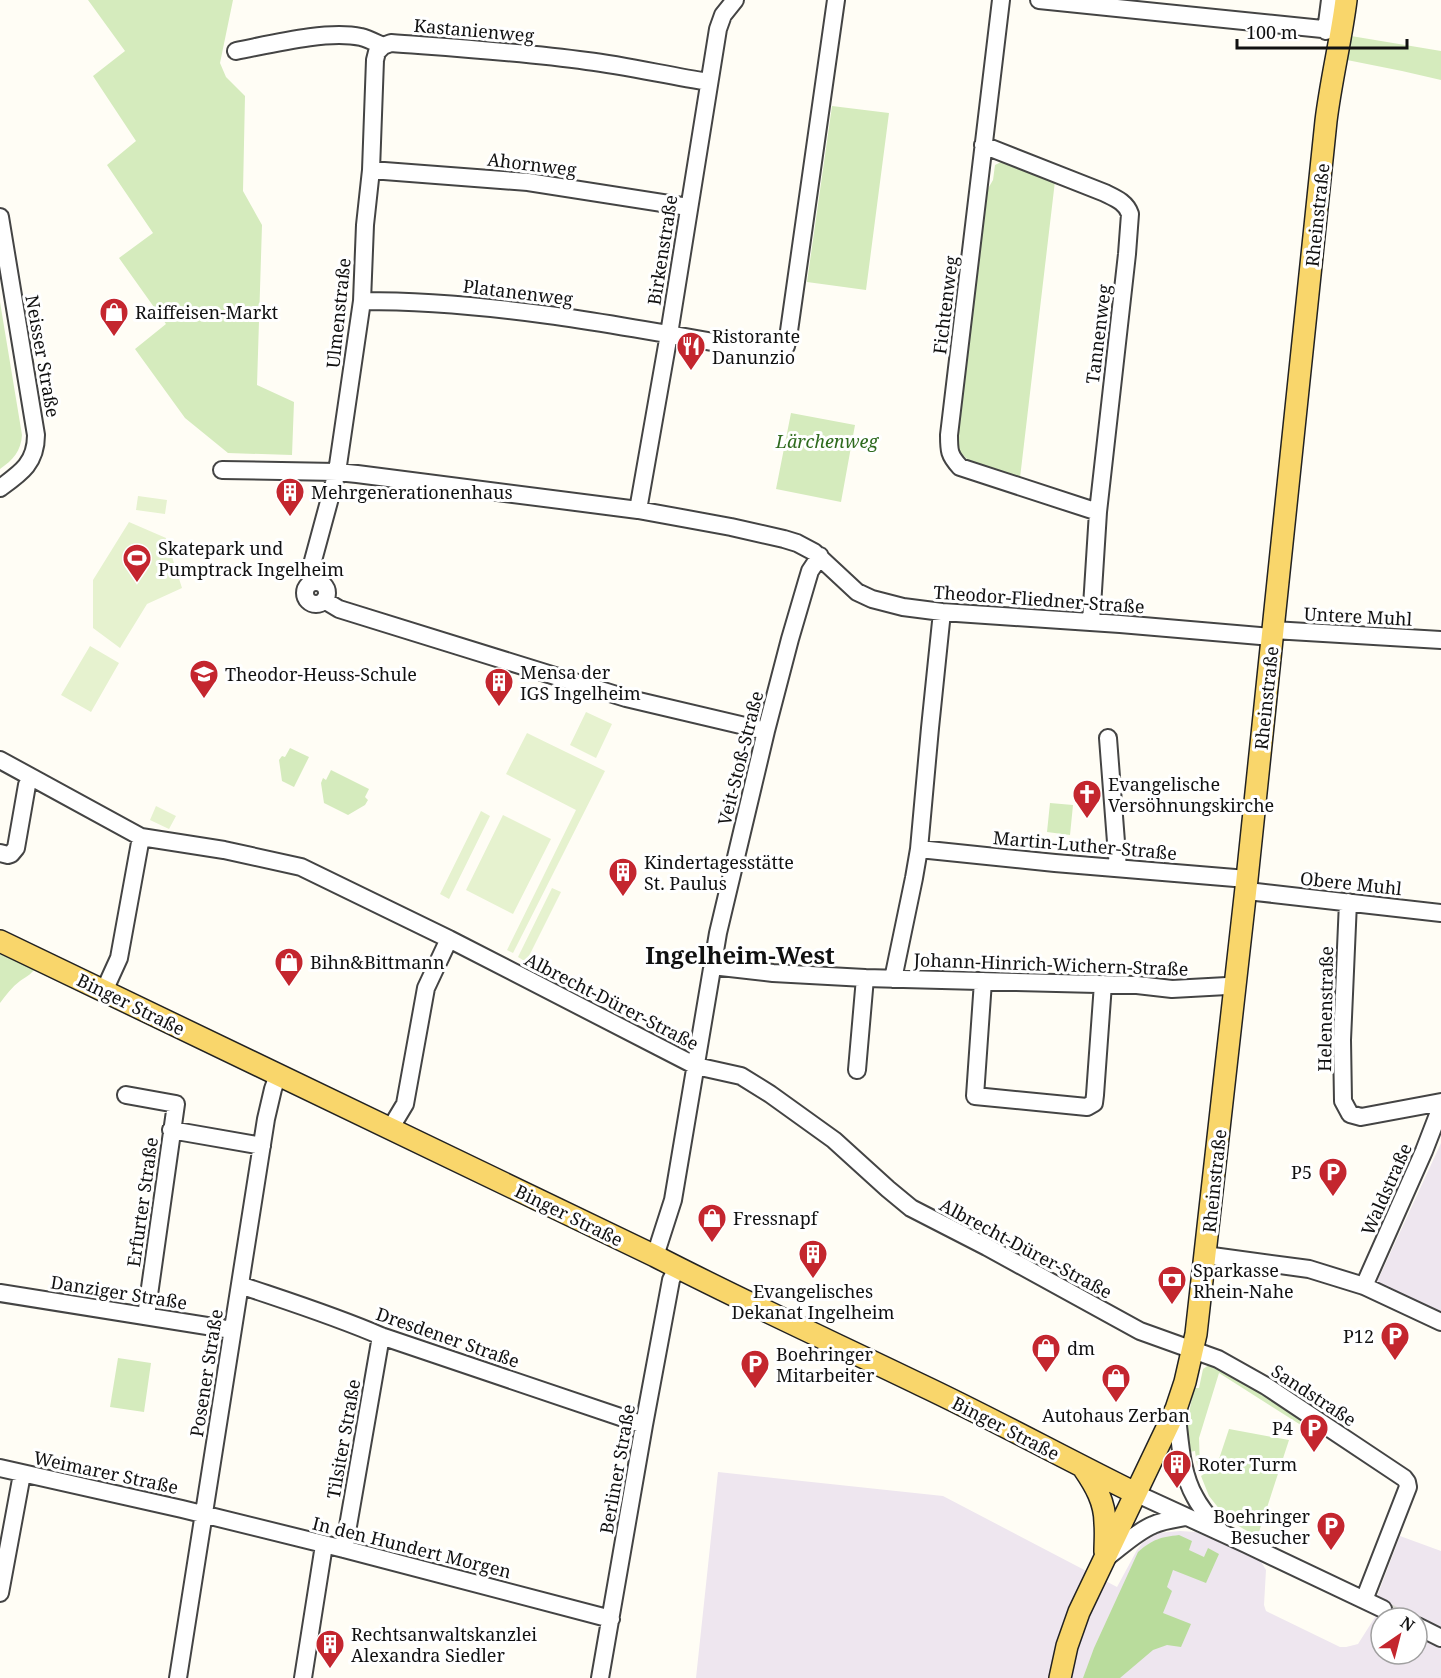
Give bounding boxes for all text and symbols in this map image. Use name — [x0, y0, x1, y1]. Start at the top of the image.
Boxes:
scale bar — [1237, 12, 1406, 50]
street label: Kastanienweg — [413, 13, 536, 47]
text: 100 m — [1246, 20, 1298, 44]
street label: Ahornweg — [486, 147, 578, 181]
street label: Rheinstraße — [1300, 162, 1334, 268]
street label: Birkenstraße — [641, 193, 683, 307]
street label: Fichtenweg — [927, 254, 963, 356]
street label: Ulmenstraße — [320, 257, 356, 369]
street label: Platanenweg — [462, 273, 575, 311]
street label: Tannenweg — [1080, 283, 1116, 385]
street label: Neisser Straße — [20, 293, 66, 419]
shop icon: Raiffeisen-Markt — [98, 296, 130, 338]
place label: Raiffeisen-Markt — [135, 300, 278, 324]
place label: Ristorante Danunzio — [712, 324, 800, 369]
restaurant icon: Ristorante Danunzio — [675, 330, 707, 372]
park label: Lärchenweg — [775, 429, 879, 453]
building icon: Mehrgenerationenhaus — [274, 476, 306, 518]
place label: Mehrgenerationenhaus — [311, 480, 513, 504]
place label: Skatepark und Pumptrack Ingelheim — [158, 536, 344, 581]
sports icon: Skatepark und Pumptrack Ingelheim — [121, 542, 153, 584]
street label: Theodor-Fliedner-Straße — [933, 580, 1145, 618]
street label: Untere Muhl — [1303, 601, 1413, 631]
street label: Rheinstraße — [1249, 645, 1283, 751]
school or university icon: Theodor-Heuss-Schule — [188, 658, 220, 700]
place label: Mensa der IGS Ingelheim — [520, 660, 641, 705]
place label: Theodor-Heuss-Schule — [225, 662, 417, 686]
building icon: Mensa der IGS Ingelheim — [483, 666, 515, 708]
street label: Veit-Stoß-Straße — [712, 688, 768, 828]
place label: Evangelische Versöhnungskirche — [1108, 772, 1274, 817]
church icon: Evangelische Versöhnungskirche — [1071, 778, 1103, 820]
street label: Martin-Luther-Straße — [992, 825, 1178, 865]
place label: Kindertagesstätte St. Paulus — [644, 850, 794, 895]
building icon: Kindertagesstätte St. Paulus — [607, 856, 639, 898]
street label: Obere Muhl — [1299, 866, 1403, 900]
district label: Ingelheim-West — [645, 938, 835, 971]
shop icon: Bihn&Bittmann — [273, 946, 305, 988]
street label: Helenenstraße — [1312, 946, 1338, 1072]
street label: Albrecht-Dürer-Straße — [521, 947, 703, 1055]
street label: Johann-Hinrich-Wichern-Straße — [912, 947, 1189, 981]
place label: Bihn&Bittmann — [310, 950, 445, 974]
street label: Binger Straße — [73, 968, 189, 1040]
street label: Rheinstraße — [1197, 1128, 1231, 1234]
street label: Erfurter Straße — [121, 1135, 163, 1269]
street label: Waldstraße — [1355, 1139, 1417, 1239]
parking icon: P5 — [1317, 1156, 1349, 1198]
place label: P5 — [1291, 1160, 1312, 1184]
street label: Binger Straße — [511, 1179, 627, 1251]
street label: Albrecht-Dürer-Straße — [936, 1192, 1116, 1304]
shop icon: Fressnapf — [696, 1202, 728, 1244]
place label: Fressnapf — [733, 1206, 819, 1230]
building icon: Evangelisches Dekanat Ingelheim — [797, 1238, 829, 1280]
place label: Sparkasse Rhein-Nahe — [1193, 1258, 1294, 1303]
bank icon: Sparkasse Rhein-Nahe — [1156, 1264, 1188, 1306]
street label: Danziger Straße — [49, 1269, 189, 1315]
place label: Evangelisches Dekanat Ingelheim — [731, 1279, 895, 1324]
street label: Dresdener Straße — [373, 1301, 523, 1373]
street label: Posener Straße — [184, 1307, 228, 1439]
parking icon: P12 — [1379, 1320, 1411, 1362]
place label: P12 — [1343, 1324, 1374, 1348]
shop icon: dm — [1030, 1332, 1062, 1374]
place label: dm — [1067, 1336, 1095, 1360]
place label: Boehringer Mitarbeiter — [776, 1342, 875, 1387]
parking icon: Boehringer Mitarbeiter — [739, 1348, 771, 1390]
street label: Sandstraße — [1267, 1359, 1361, 1431]
shop icon: Autohaus Zerban — [1100, 1362, 1132, 1404]
street label: Tilsiter Straße — [321, 1377, 365, 1501]
street label: Binger Straße — [948, 1391, 1064, 1465]
street label: Berliner Straße — [594, 1402, 640, 1536]
place label: Autohaus Zerban — [1042, 1403, 1190, 1427]
parking icon: P4 — [1298, 1412, 1330, 1454]
place label: P4 — [1272, 1416, 1293, 1440]
street label: Weimarer Straße — [31, 1445, 181, 1499]
building icon: Roter Turm — [1161, 1448, 1193, 1490]
place label: Roter Turm — [1198, 1452, 1297, 1476]
place label: Boehringer Besucher — [1213, 1504, 1311, 1549]
parking icon: Boehringer Besucher — [1315, 1510, 1347, 1552]
street label: In den Hundert Morgen — [310, 1511, 514, 1583]
north arrow — [1369, 1606, 1429, 1666]
text: N — [1396, 1611, 1419, 1637]
place label: Rechtsanwaltskanzlei Alexandra Siedler — [351, 1622, 537, 1667]
building icon: Rechtsanwaltskanzlei Alexandra Siedler — [314, 1628, 346, 1670]

